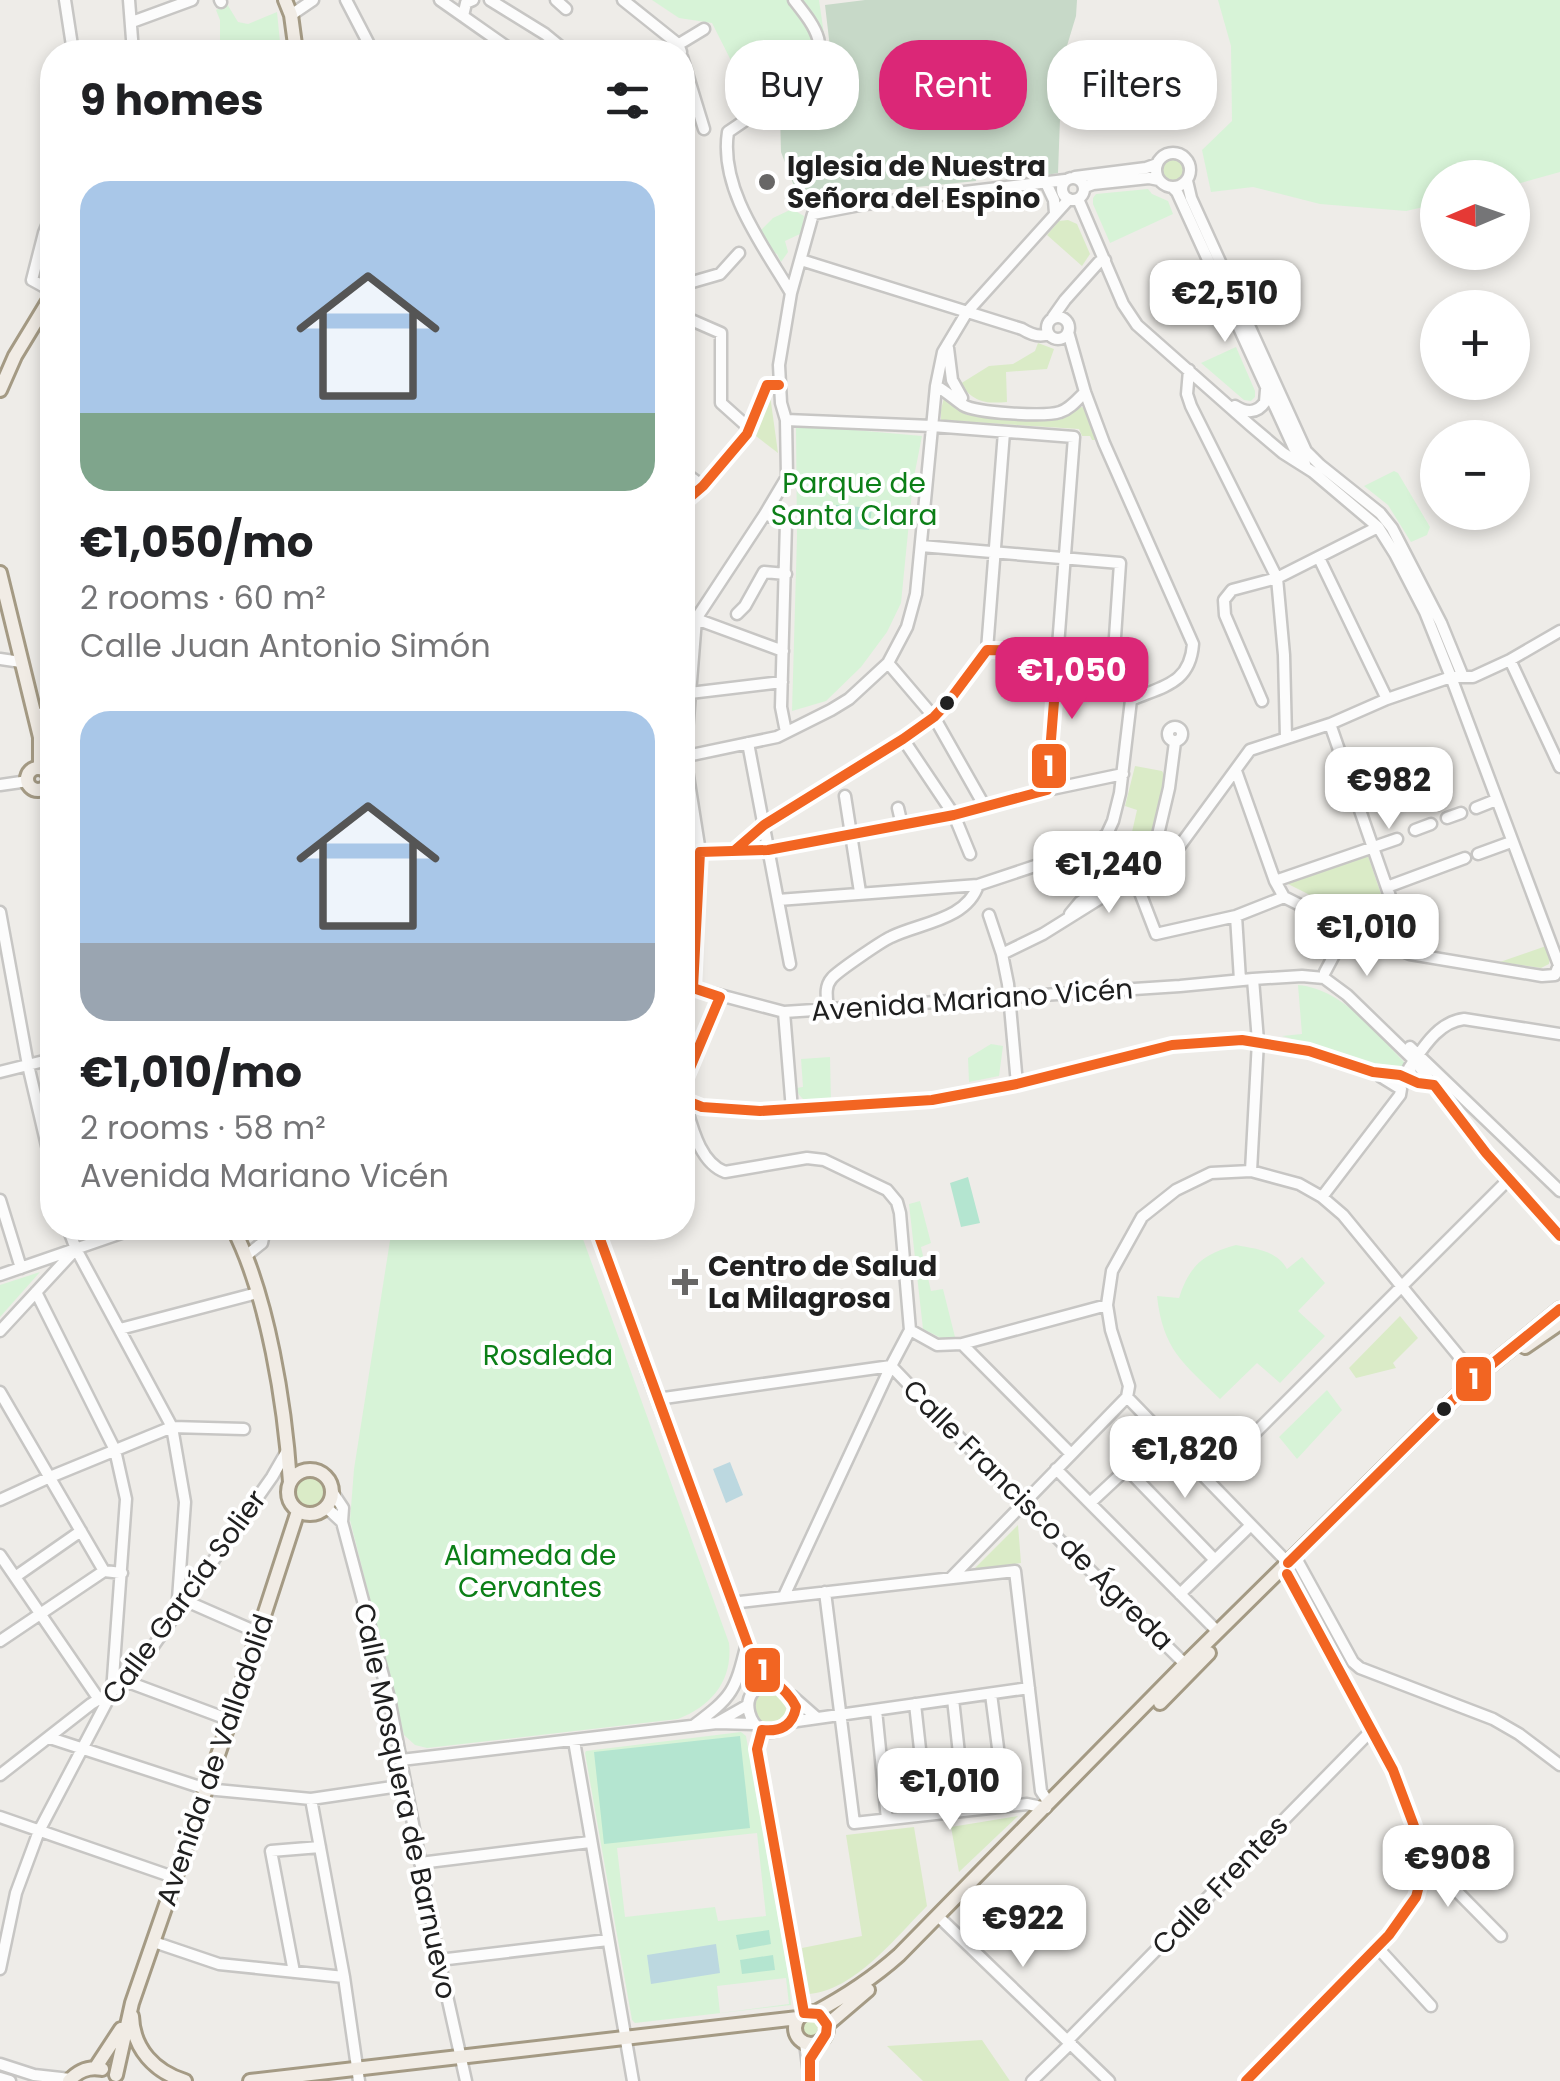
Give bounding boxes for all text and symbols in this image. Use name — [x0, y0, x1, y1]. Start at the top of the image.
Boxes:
chip: Buy — [725, 40, 859, 130]
chip: Rent — [879, 40, 1027, 130]
chip: Filters — [1047, 40, 1217, 130]
text: 9 homes — [80, 71, 264, 130]
icon: filters — [600, 73, 655, 128]
place label: Iglesia de Nuestra Señora del Espino — [787, 147, 1046, 218]
north arrow — [1420, 160, 1530, 270]
map controls — [1420, 160, 1530, 530]
marker: Iglesia de Nuestra Señora del Espino — [756, 171, 778, 193]
icon: home — [278, 246, 458, 426]
pin: €2,510 — [1144, 260, 1306, 345]
text: €2,510 — [1172, 270, 1278, 315]
button: + — [1420, 290, 1530, 400]
button: − — [1420, 420, 1530, 530]
park label: Parque de Santa Clara — [771, 464, 937, 535]
text: €1,050/mo — [80, 513, 314, 572]
text: 2 rooms · 60 m² — [80, 575, 326, 620]
text: Calle Juan Antonio Simón — [80, 623, 491, 668]
pin: €1,050 — [991, 637, 1153, 722]
text: €1,050 — [1017, 647, 1127, 692]
unlabelled marker — [937, 693, 957, 713]
line badge: 1 — [1030, 742, 1068, 790]
text: 1 — [1044, 747, 1054, 786]
pin: €982 — [1330, 747, 1448, 832]
text: €982 — [1347, 757, 1431, 802]
icon: home — [278, 776, 458, 956]
pin: €1,240 — [1028, 831, 1190, 916]
text: €1,240 — [1055, 841, 1163, 886]
pin: €1,010 — [1286, 894, 1448, 979]
text: €1,010 — [1317, 904, 1417, 949]
street label: Avenida Mariano Vicén — [810, 969, 1134, 1031]
text: €1,010/mo — [80, 1043, 302, 1102]
text: 2 rooms · 58 m² — [80, 1105, 326, 1150]
text: Avenida Mariano Vicén — [80, 1153, 449, 1198]
place label: Centro de Salud La Milagrosa — [708, 1247, 937, 1318]
marker: Centro de Salud La Milagrosa — [672, 1269, 698, 1295]
park label: Rosaleda — [483, 1336, 613, 1375]
line badge: 1 — [1454, 1355, 1493, 1403]
text: 1 — [1469, 1360, 1479, 1399]
street label: Calle Francisco de Ágreda — [894, 1371, 1182, 1659]
unlabelled marker — [1434, 1399, 1454, 1419]
pin: €1,820 — [1104, 1416, 1266, 1501]
text: €1,820 — [1132, 1426, 1238, 1471]
street label: Calle García Solier — [93, 1482, 275, 1712]
park label: Alameda de Cervantes — [444, 1536, 616, 1607]
street label: Calle Mosquera de Barnuevo — [344, 1599, 466, 2003]
street label: Avenida de Valladolid — [147, 1609, 283, 1911]
line badge: 1 — [743, 1646, 782, 1694]
text: 1 — [758, 1651, 768, 1690]
pin: €1,010 — [869, 1748, 1031, 1833]
text: €1,010 — [900, 1758, 1000, 1803]
street label: Calle Frentes — [1143, 1806, 1297, 1964]
pin: €908 — [1389, 1825, 1507, 1910]
text: €908 — [1405, 1835, 1491, 1880]
pin: €922 — [964, 1885, 1082, 1970]
text: €922 — [982, 1895, 1064, 1940]

